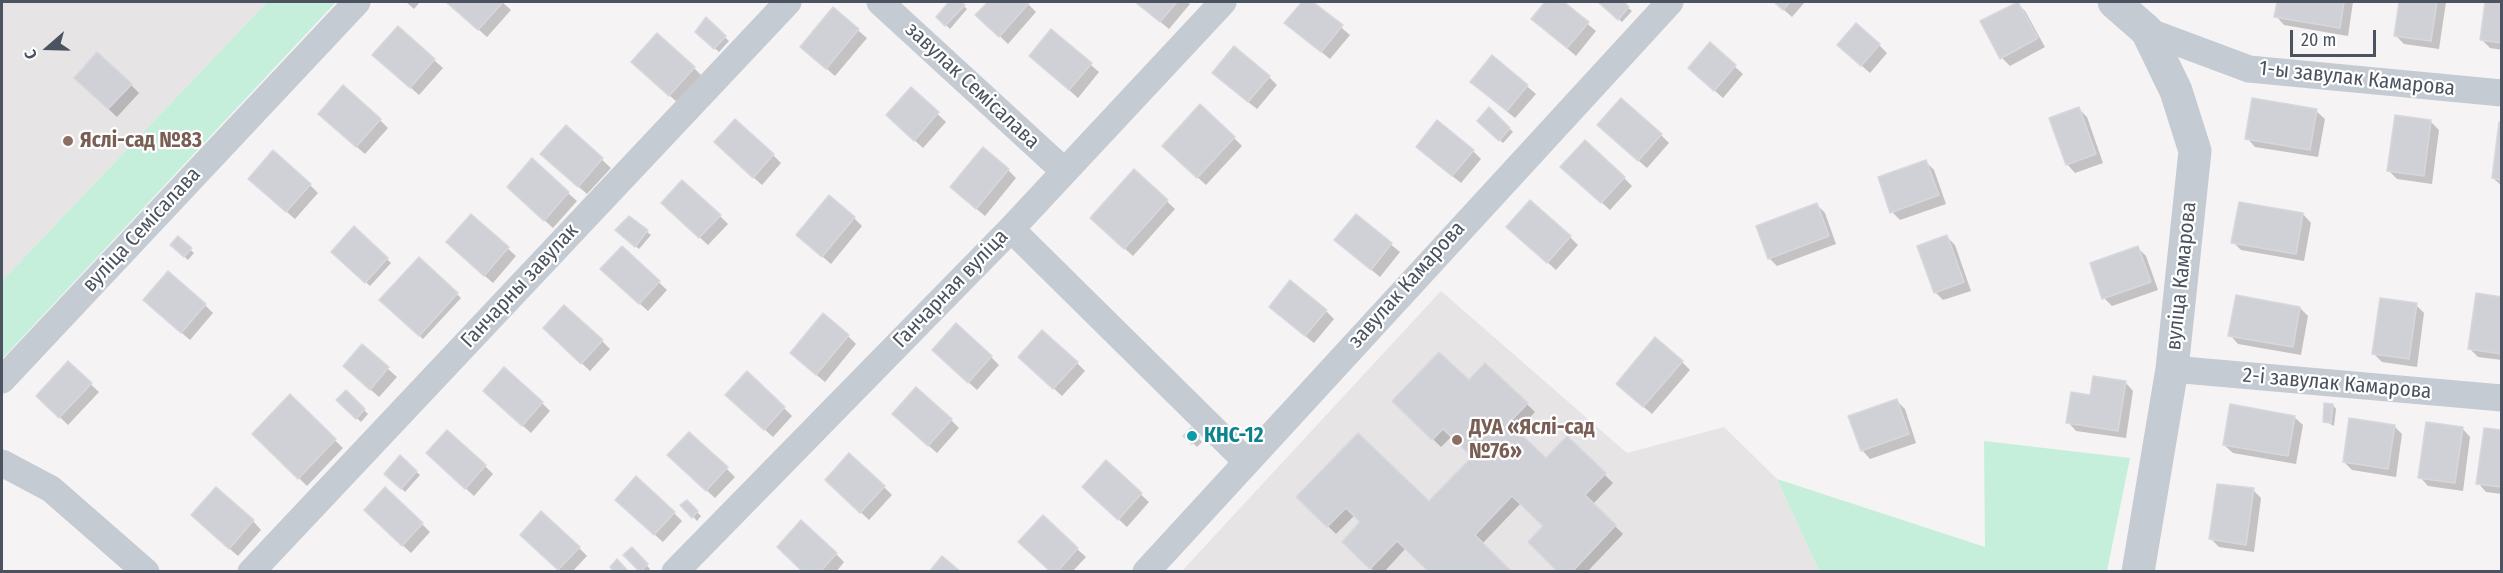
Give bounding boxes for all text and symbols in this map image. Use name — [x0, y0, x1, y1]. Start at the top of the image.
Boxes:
street label: завулак Семісалава — [900, 17, 1044, 155]
north arrow — [18, 18, 78, 78]
scale bar — [2293, 18, 2378, 56]
text: 20 m — [2301, 29, 2336, 51]
text: С — [20, 47, 41, 62]
street label: 1-ы завулак Камарова — [2258, 56, 2456, 102]
place label: Яслі-сад №83 — [80, 128, 202, 154]
marker: Яслі-сад №83 — [61, 134, 75, 148]
street label: вуліца Семісалава — [78, 162, 206, 298]
street label: вуліца Камарова — [2162, 201, 2202, 351]
street label: завулак Камарова — [1343, 216, 1471, 354]
street label: Ганчарны завулак — [456, 219, 584, 353]
street label: Ганчарная вуліца — [888, 225, 1014, 353]
street label: 2-і завулак Камарова — [2242, 363, 2432, 405]
place label: ДУА «Яслі-сад №76» — [1469, 415, 1595, 465]
place label: КНС-12 — [1204, 423, 1263, 449]
marker: КНС-12 — [1185, 429, 1199, 443]
marker: ДУА «Яслі-сад №76» — [1450, 433, 1464, 447]

